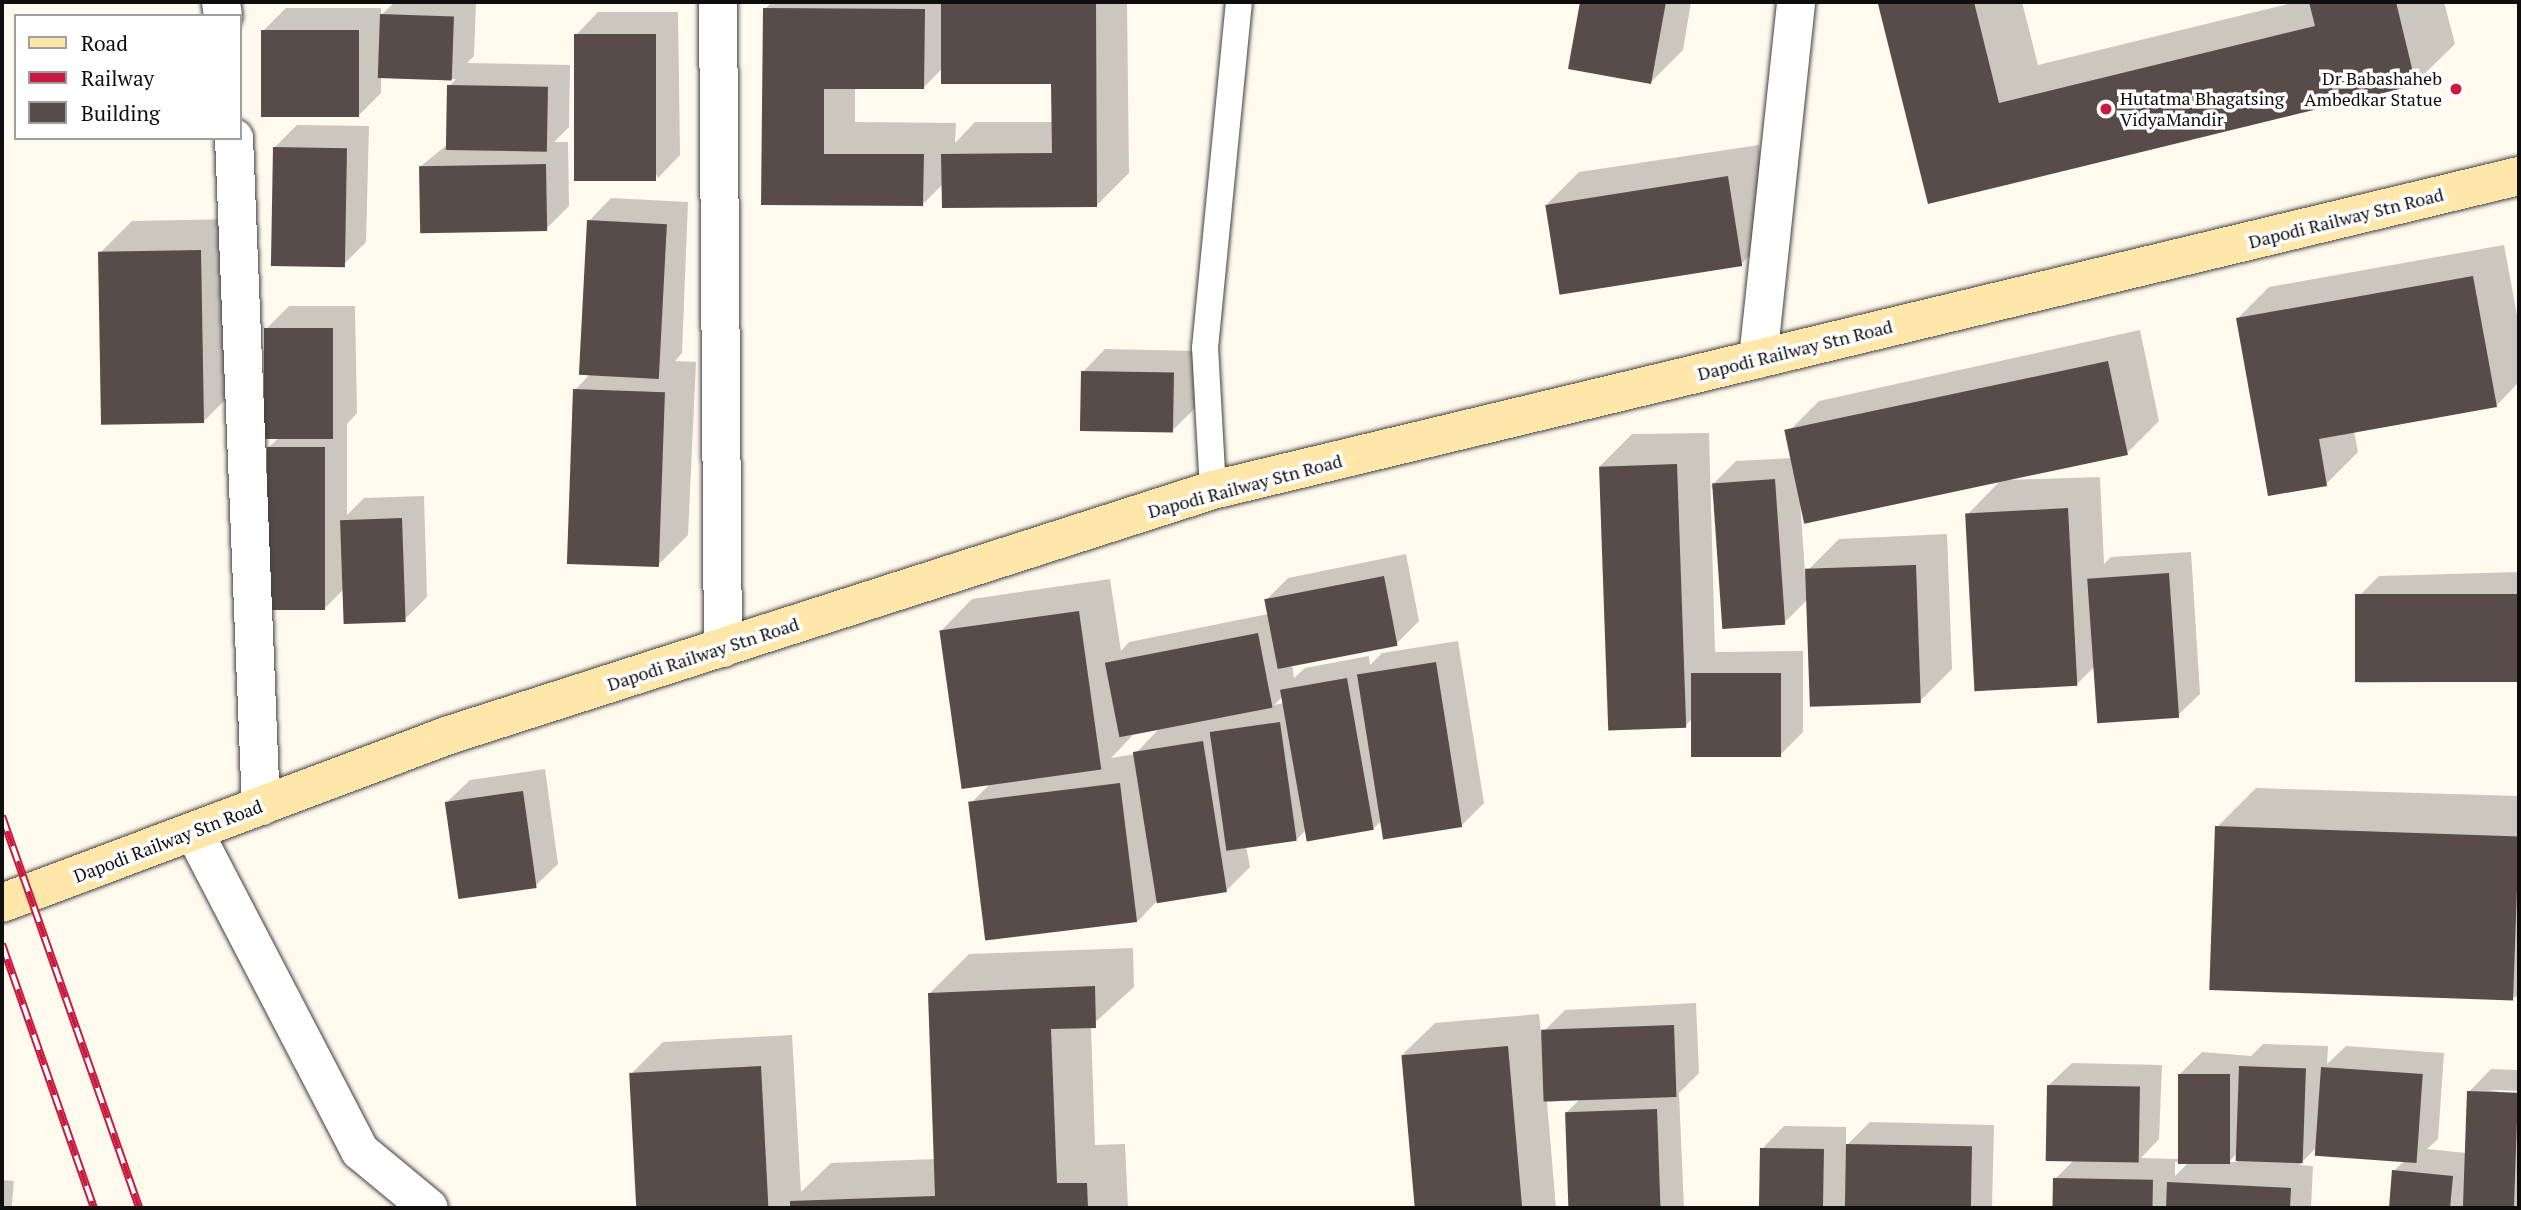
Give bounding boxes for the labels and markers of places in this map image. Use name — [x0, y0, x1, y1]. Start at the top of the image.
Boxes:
place label: Dr Babashaheb Ambedkar Statue — [2304, 68, 2442, 110]
marker: Dr Babashaheb Ambedkar Statue — [2448, 81, 2464, 97]
place label: Hutatma Bhagatsing VidyaMandir — [2120, 88, 2284, 130]
marker: Hutatma Bhagatsing VidyaMandir — [2098, 101, 2114, 117]

